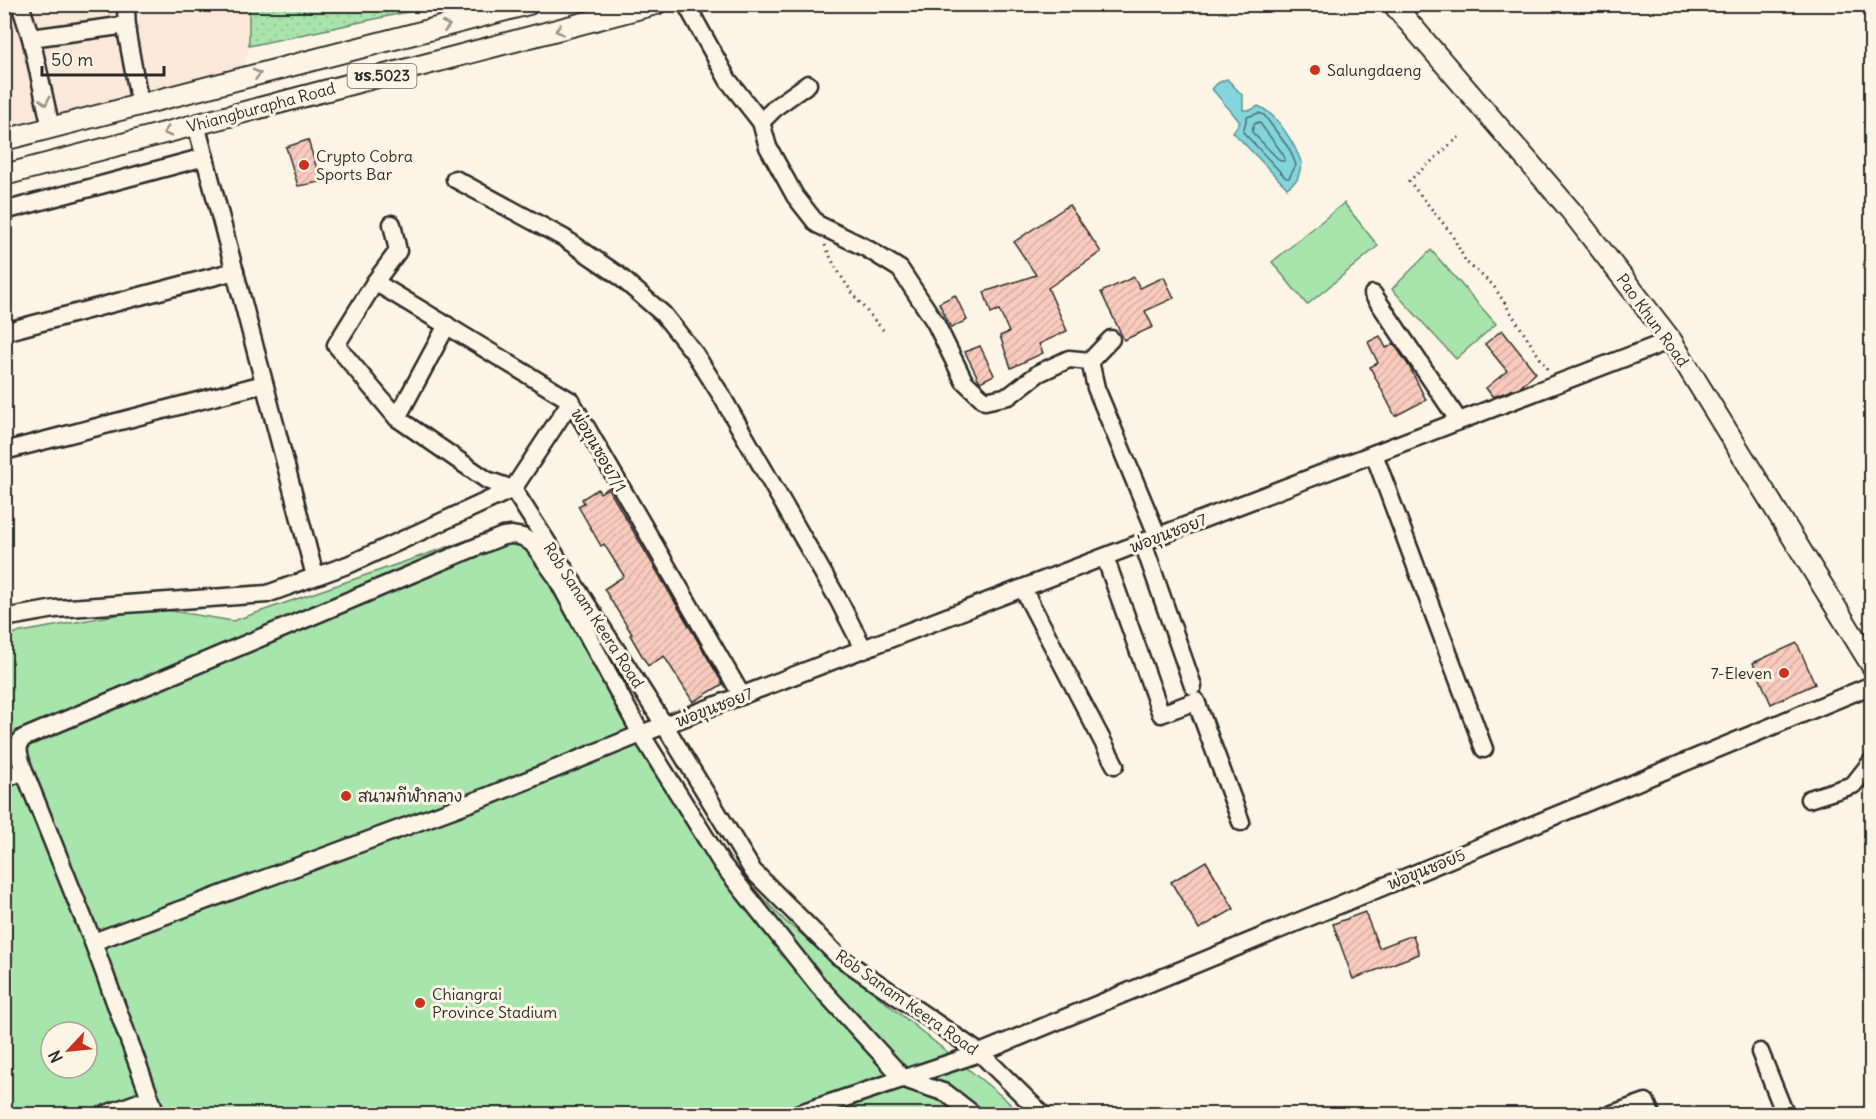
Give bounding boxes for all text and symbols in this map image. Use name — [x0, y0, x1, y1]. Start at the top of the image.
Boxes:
one-way arrow — [440, 21, 451, 33]
one-way arrow — [554, 22, 564, 35]
scale bar — [42, 39, 164, 77]
text: 50 m — [51, 48, 93, 71]
place label: Salungdaeng — [1327, 60, 1421, 80]
marker: Salungdaeng — [1308, 63, 1322, 77]
road number: ชร.5023 — [348, 64, 416, 88]
one-way arrow — [252, 69, 262, 82]
street label: Vhiangburapha Road — [185, 78, 337, 136]
one-way arrow — [38, 96, 51, 106]
one-way arrow — [162, 124, 172, 137]
place label: Crypto Cobra Sports Bar — [316, 146, 413, 184]
marker: Crypto Cobra Sports Bar — [297, 158, 311, 172]
street label: Pao Khun Road — [1613, 270, 1693, 370]
street label: พ่อขุนซอย7/1 — [564, 404, 632, 497]
street label: พ่อขุนซอย7 — [1126, 508, 1211, 560]
street label: Rob Sanam Keera Road — [539, 538, 649, 692]
place label: 7-Eleven — [1711, 663, 1772, 683]
marker: 7-Eleven — [1777, 666, 1791, 680]
street label: พ่อขุนซอย7 — [672, 682, 757, 734]
place label: สนามกีฬากลาง — [358, 786, 462, 806]
marker: สนามกีฬากลาง — [339, 789, 353, 803]
street label: พ่อขุนซอย5 — [1384, 843, 1469, 897]
street label: Rob Sanam Keera Road — [832, 945, 982, 1059]
place label: Chiangrai Province Stadium — [432, 984, 557, 1022]
marker: Chiangrai Province Stadium — [413, 996, 427, 1010]
north arrow — [39, 1020, 99, 1080]
text: N — [44, 1047, 67, 1066]

